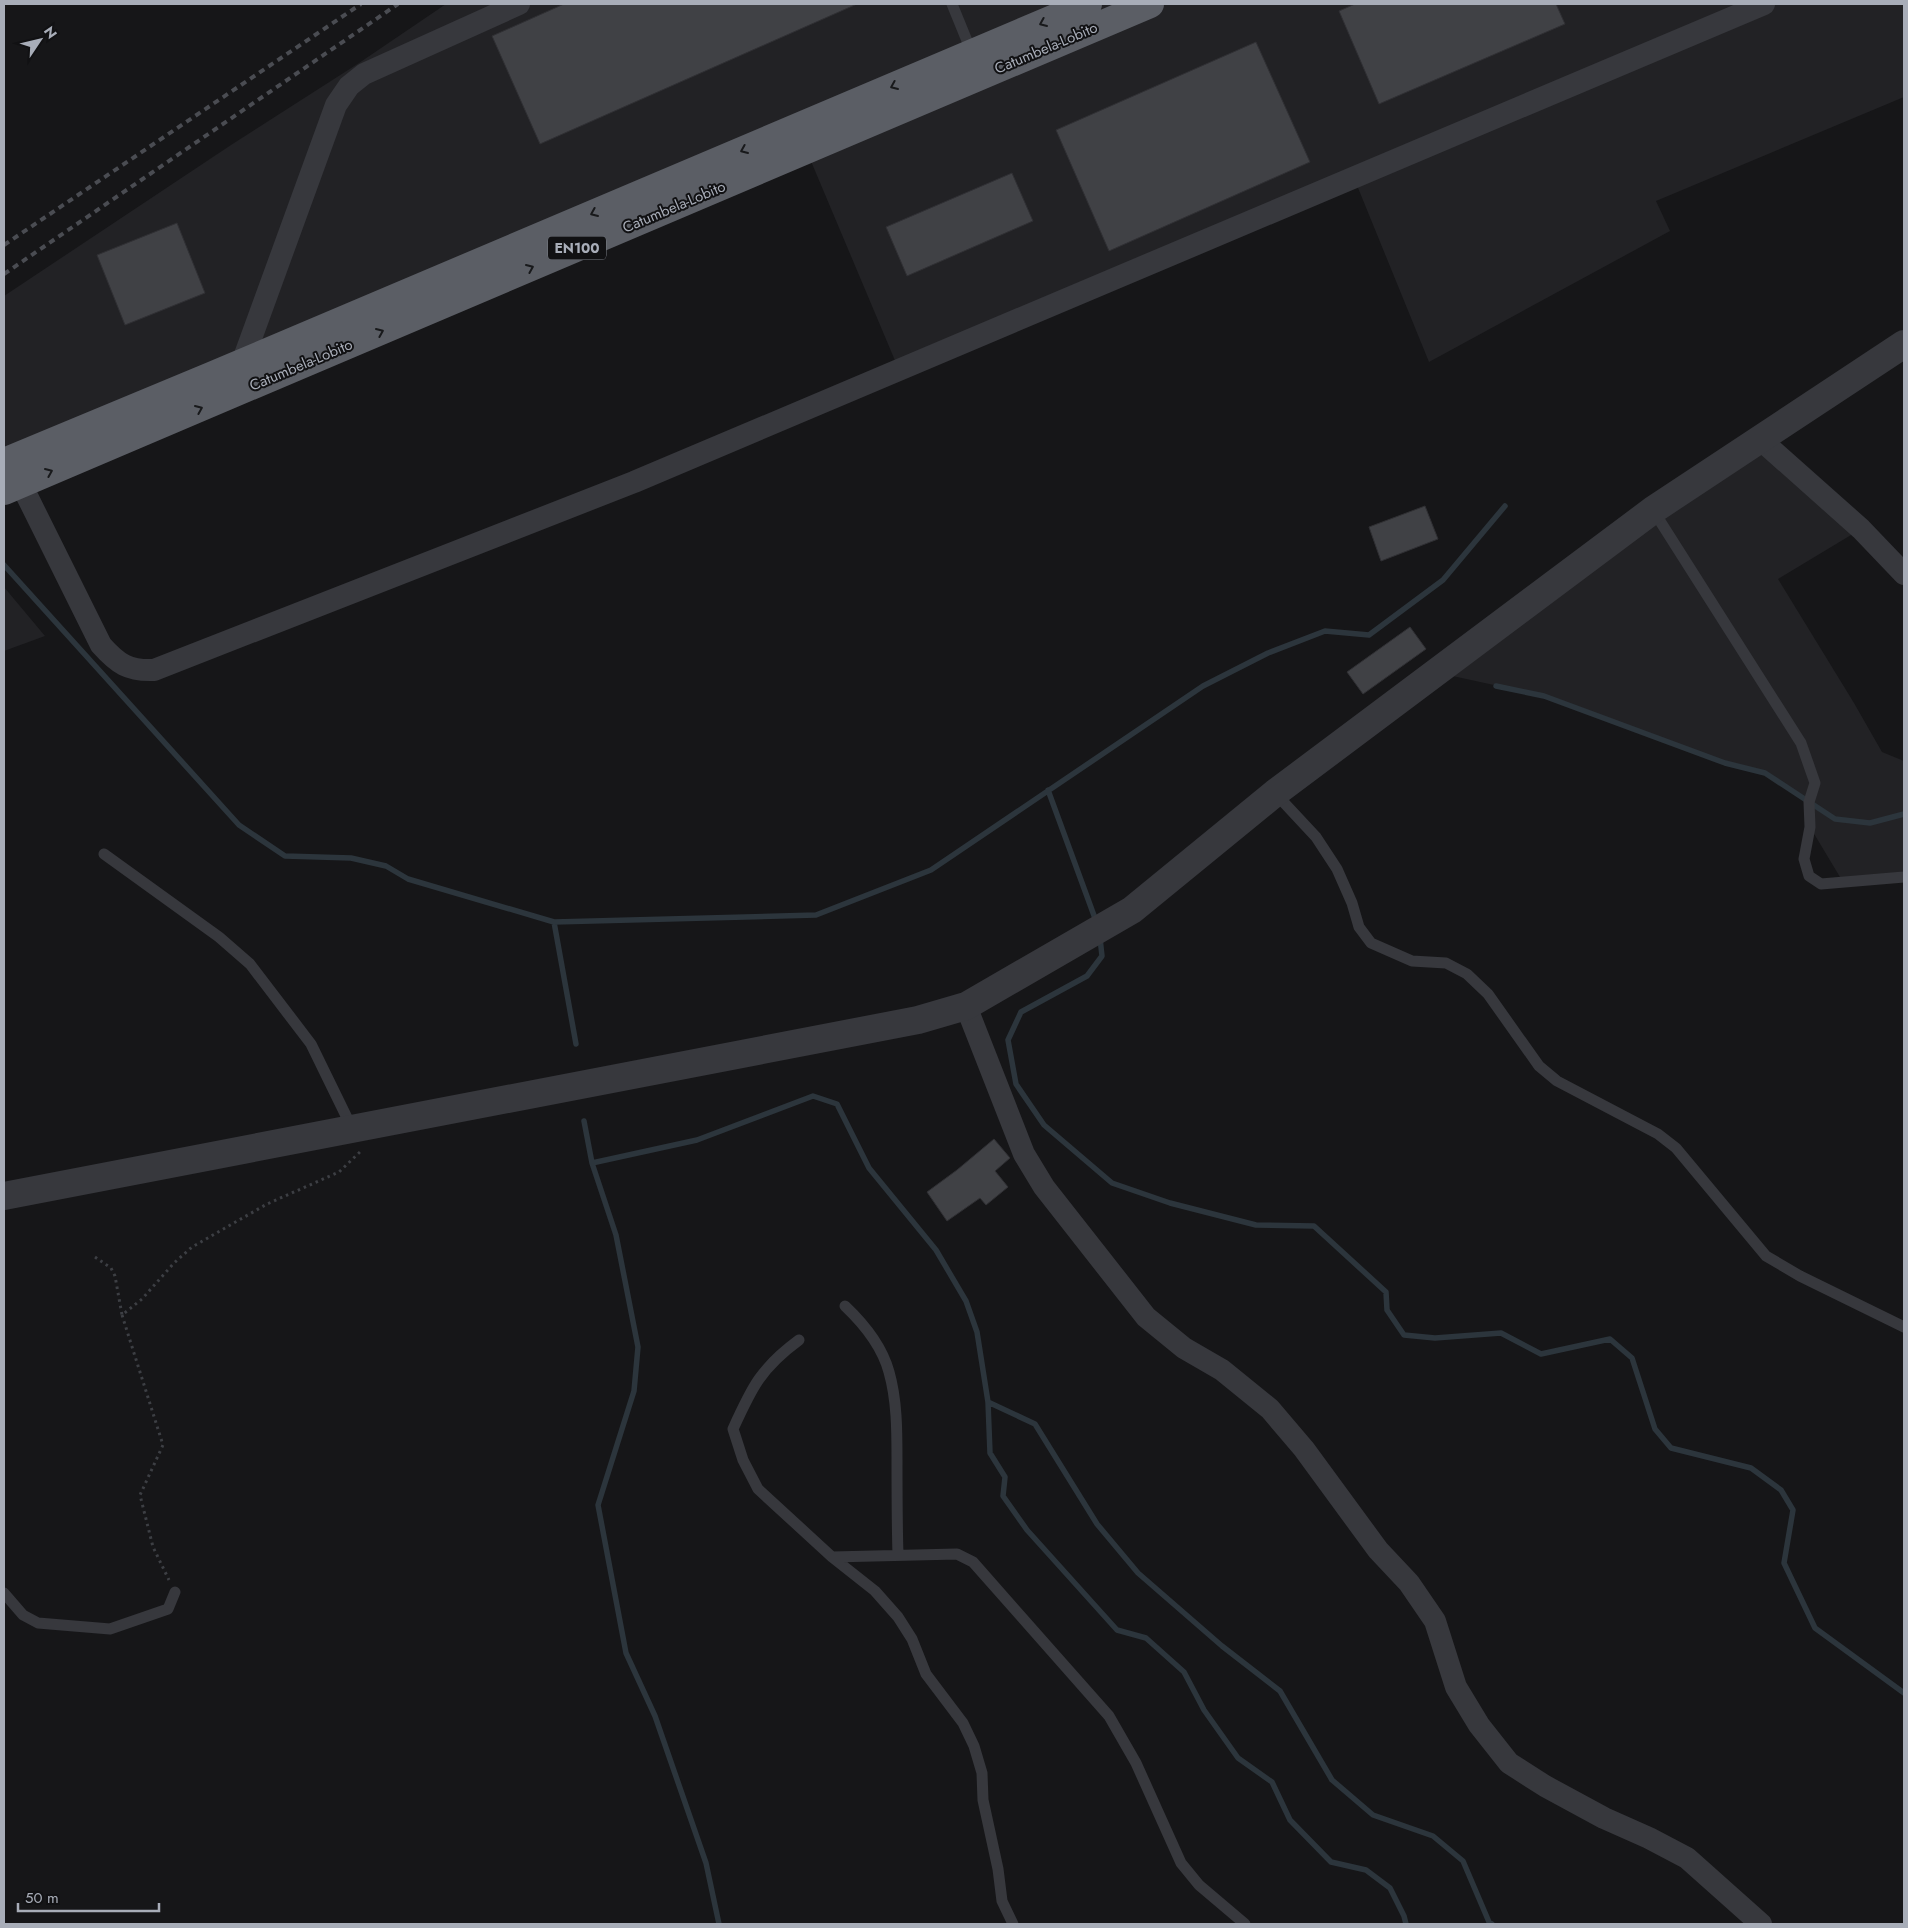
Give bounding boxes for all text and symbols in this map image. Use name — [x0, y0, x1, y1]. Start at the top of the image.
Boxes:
north arrow — [15, 15, 65, 65]
street label: Catumbela-Lobito — [991, 16, 1101, 80]
one-way arrow — [1039, 16, 1048, 27]
text: N — [39, 22, 62, 43]
one-way arrow — [890, 81, 898, 91]
one-way arrow — [740, 143, 749, 154]
street label: Catumbela-Lobito — [619, 175, 729, 239]
one-way arrow — [590, 207, 599, 218]
road number: EN100 — [548, 237, 606, 260]
one-way arrow — [525, 263, 534, 274]
one-way arrow — [375, 327, 384, 338]
street label: Catumbela-Lobito — [246, 333, 356, 397]
one-way arrow — [194, 404, 202, 414]
one-way arrow — [44, 467, 53, 478]
scale bar — [18, 1880, 159, 1912]
text: 50 m — [25, 1887, 59, 1909]

